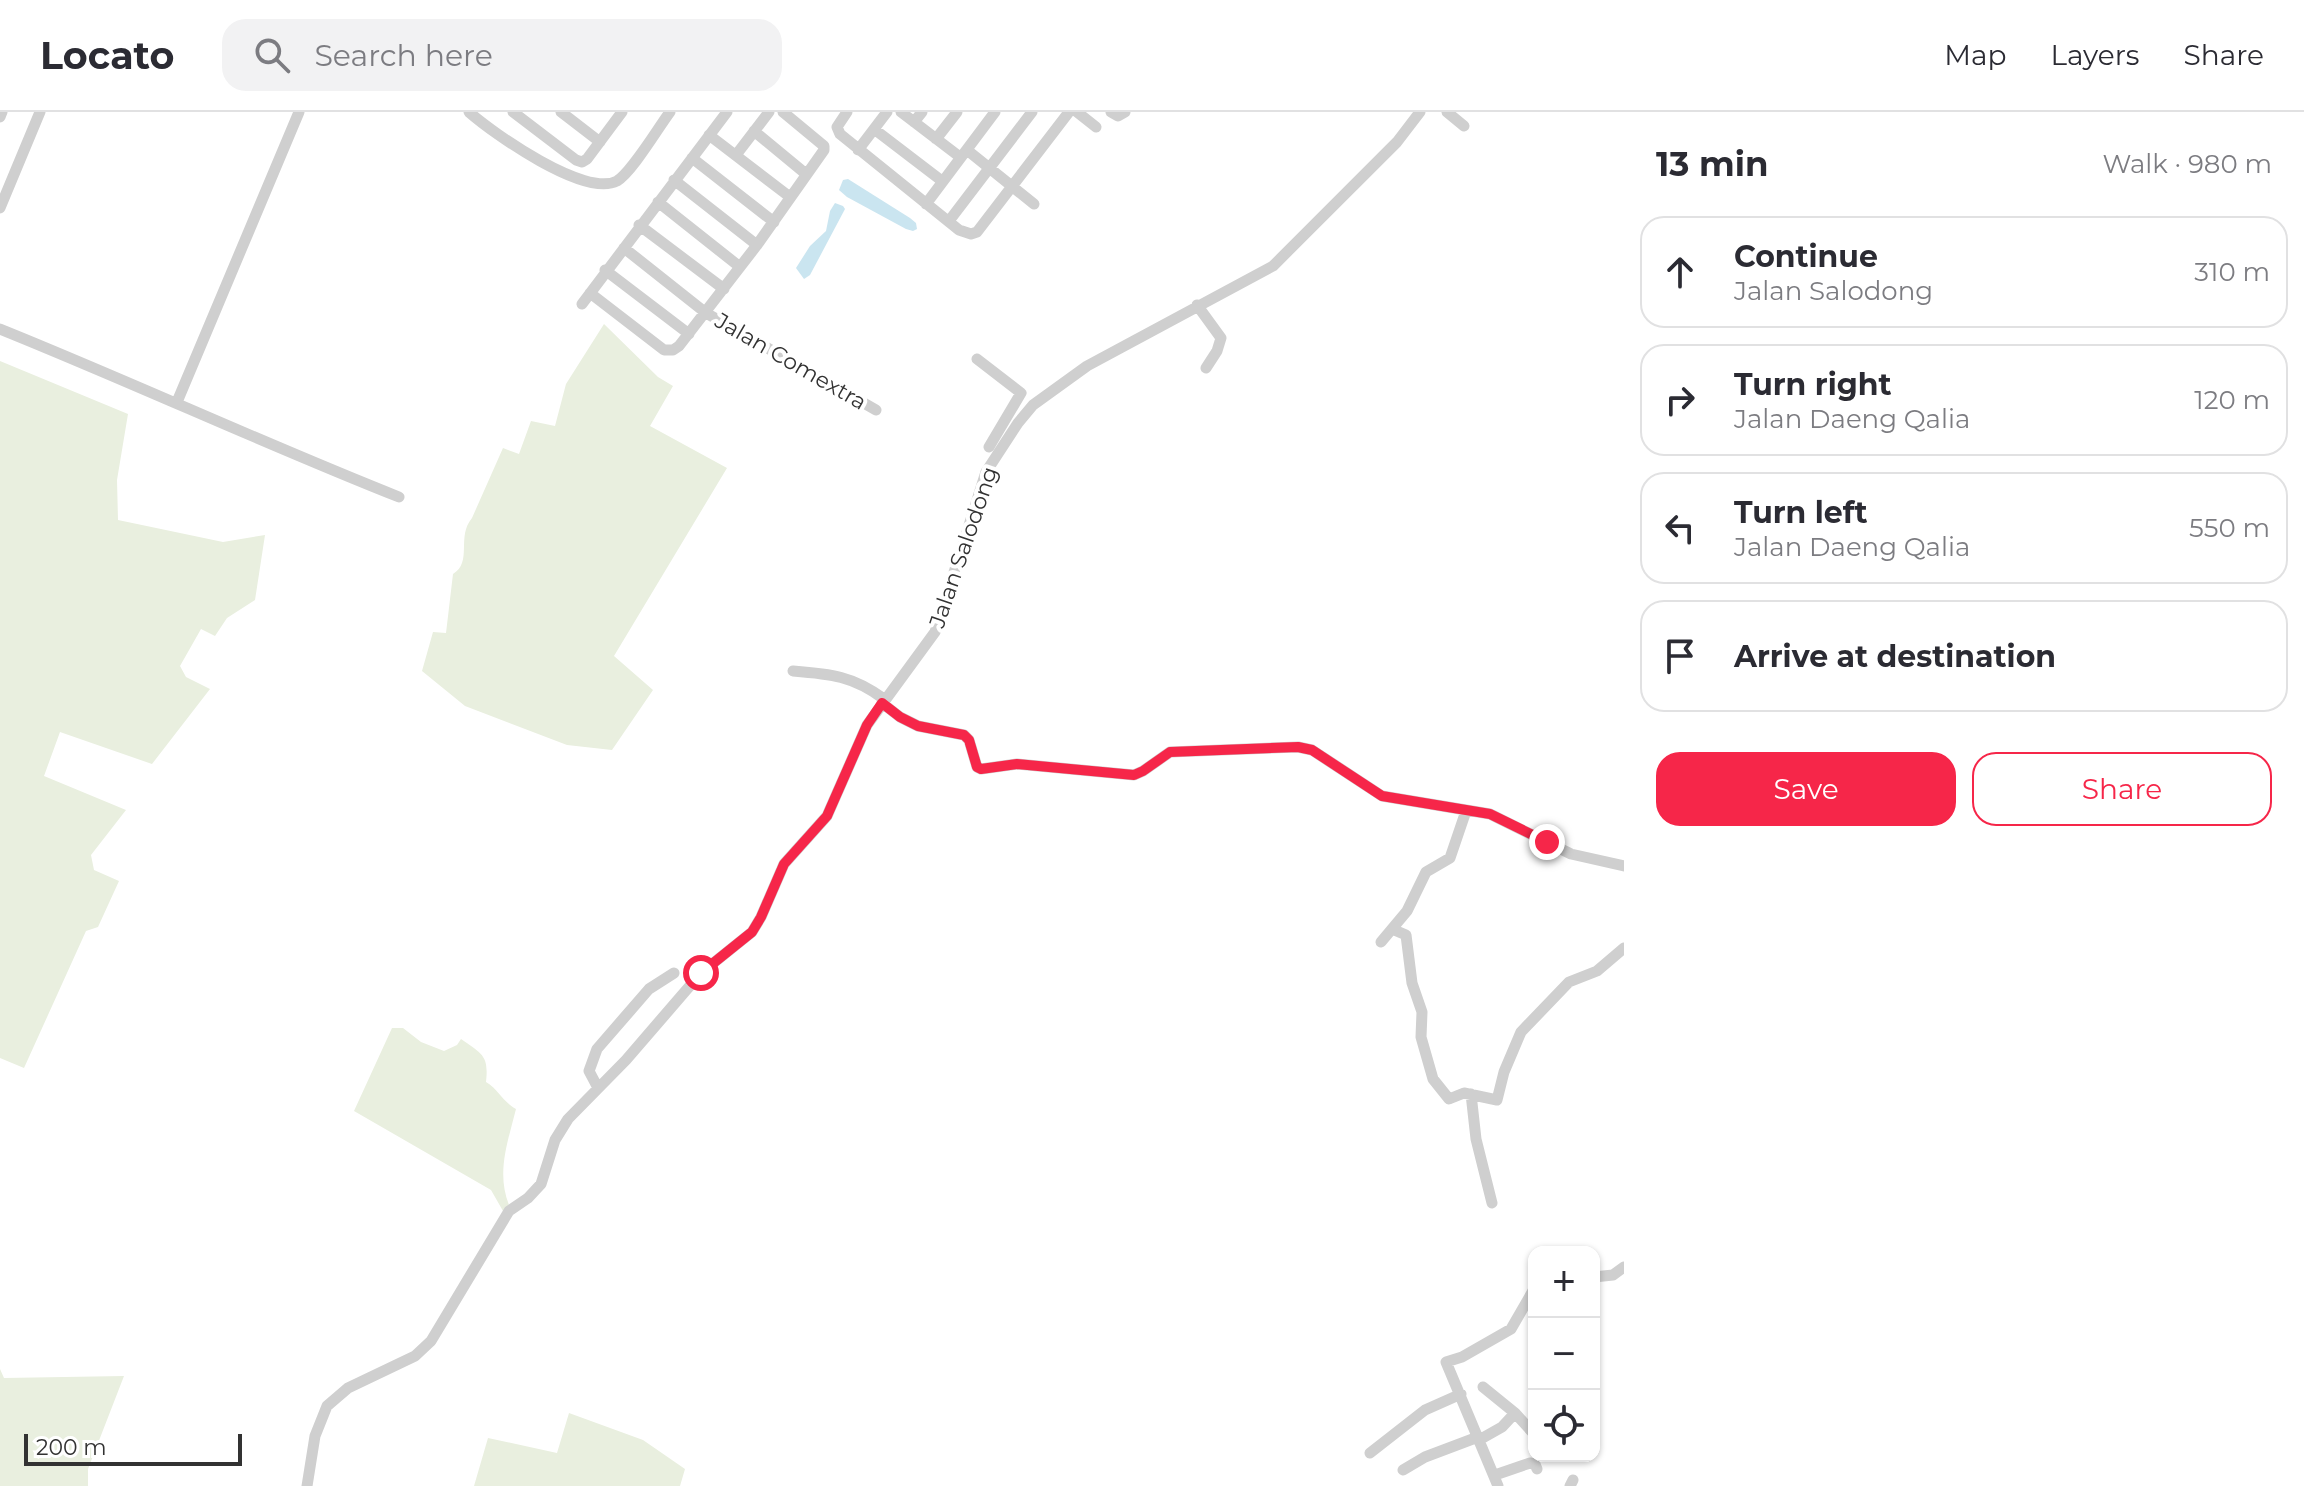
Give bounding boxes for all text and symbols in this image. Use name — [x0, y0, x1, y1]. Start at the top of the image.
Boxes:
search box — [222, 19, 782, 91]
text: Locato — [40, 32, 174, 79]
icon: search — [250, 33, 294, 77]
text: Search here — [314, 37, 493, 74]
text: Map — [1944, 38, 2007, 72]
text: Layers — [2051, 38, 2140, 72]
text: Share — [2184, 38, 2264, 72]
text: 13 min — [1656, 143, 1768, 185]
text: Walk · 980 m — [2102, 148, 2272, 180]
text: Continue — [1734, 238, 1878, 275]
icon: ahead — [1658, 250, 1702, 294]
text: 310 m — [2194, 256, 2270, 288]
text: Jalan Salodong — [1734, 275, 1933, 307]
street label: Jalan Comextra — [709, 307, 871, 416]
text: Turn right — [1734, 366, 1891, 403]
icon: right — [1658, 378, 1702, 422]
text: 120 m — [2194, 384, 2270, 416]
text: Jalan Daeng Qalia — [1734, 403, 1970, 435]
street label: Jalan Salodong — [923, 463, 1004, 632]
text: Turn left — [1734, 494, 1867, 531]
icon: left — [1658, 506, 1702, 550]
text: 550 m — [2189, 512, 2270, 544]
text: Jalan Daeng Qalia — [1734, 531, 1970, 563]
icon: arrive — [1658, 634, 1702, 678]
text: Arrive at destination — [1734, 638, 2056, 675]
button: Save — [1656, 752, 1956, 826]
button: Share — [1972, 752, 2272, 826]
route end — [1529, 824, 1565, 860]
route start — [683, 955, 719, 991]
map controls — [1528, 1246, 1600, 1462]
button: + — [1528, 1246, 1600, 1318]
button: − — [1528, 1318, 1600, 1390]
button: locate — [1528, 1390, 1600, 1462]
scale bar — [24, 1430, 242, 1466]
text: 200 m — [36, 1434, 107, 1461]

